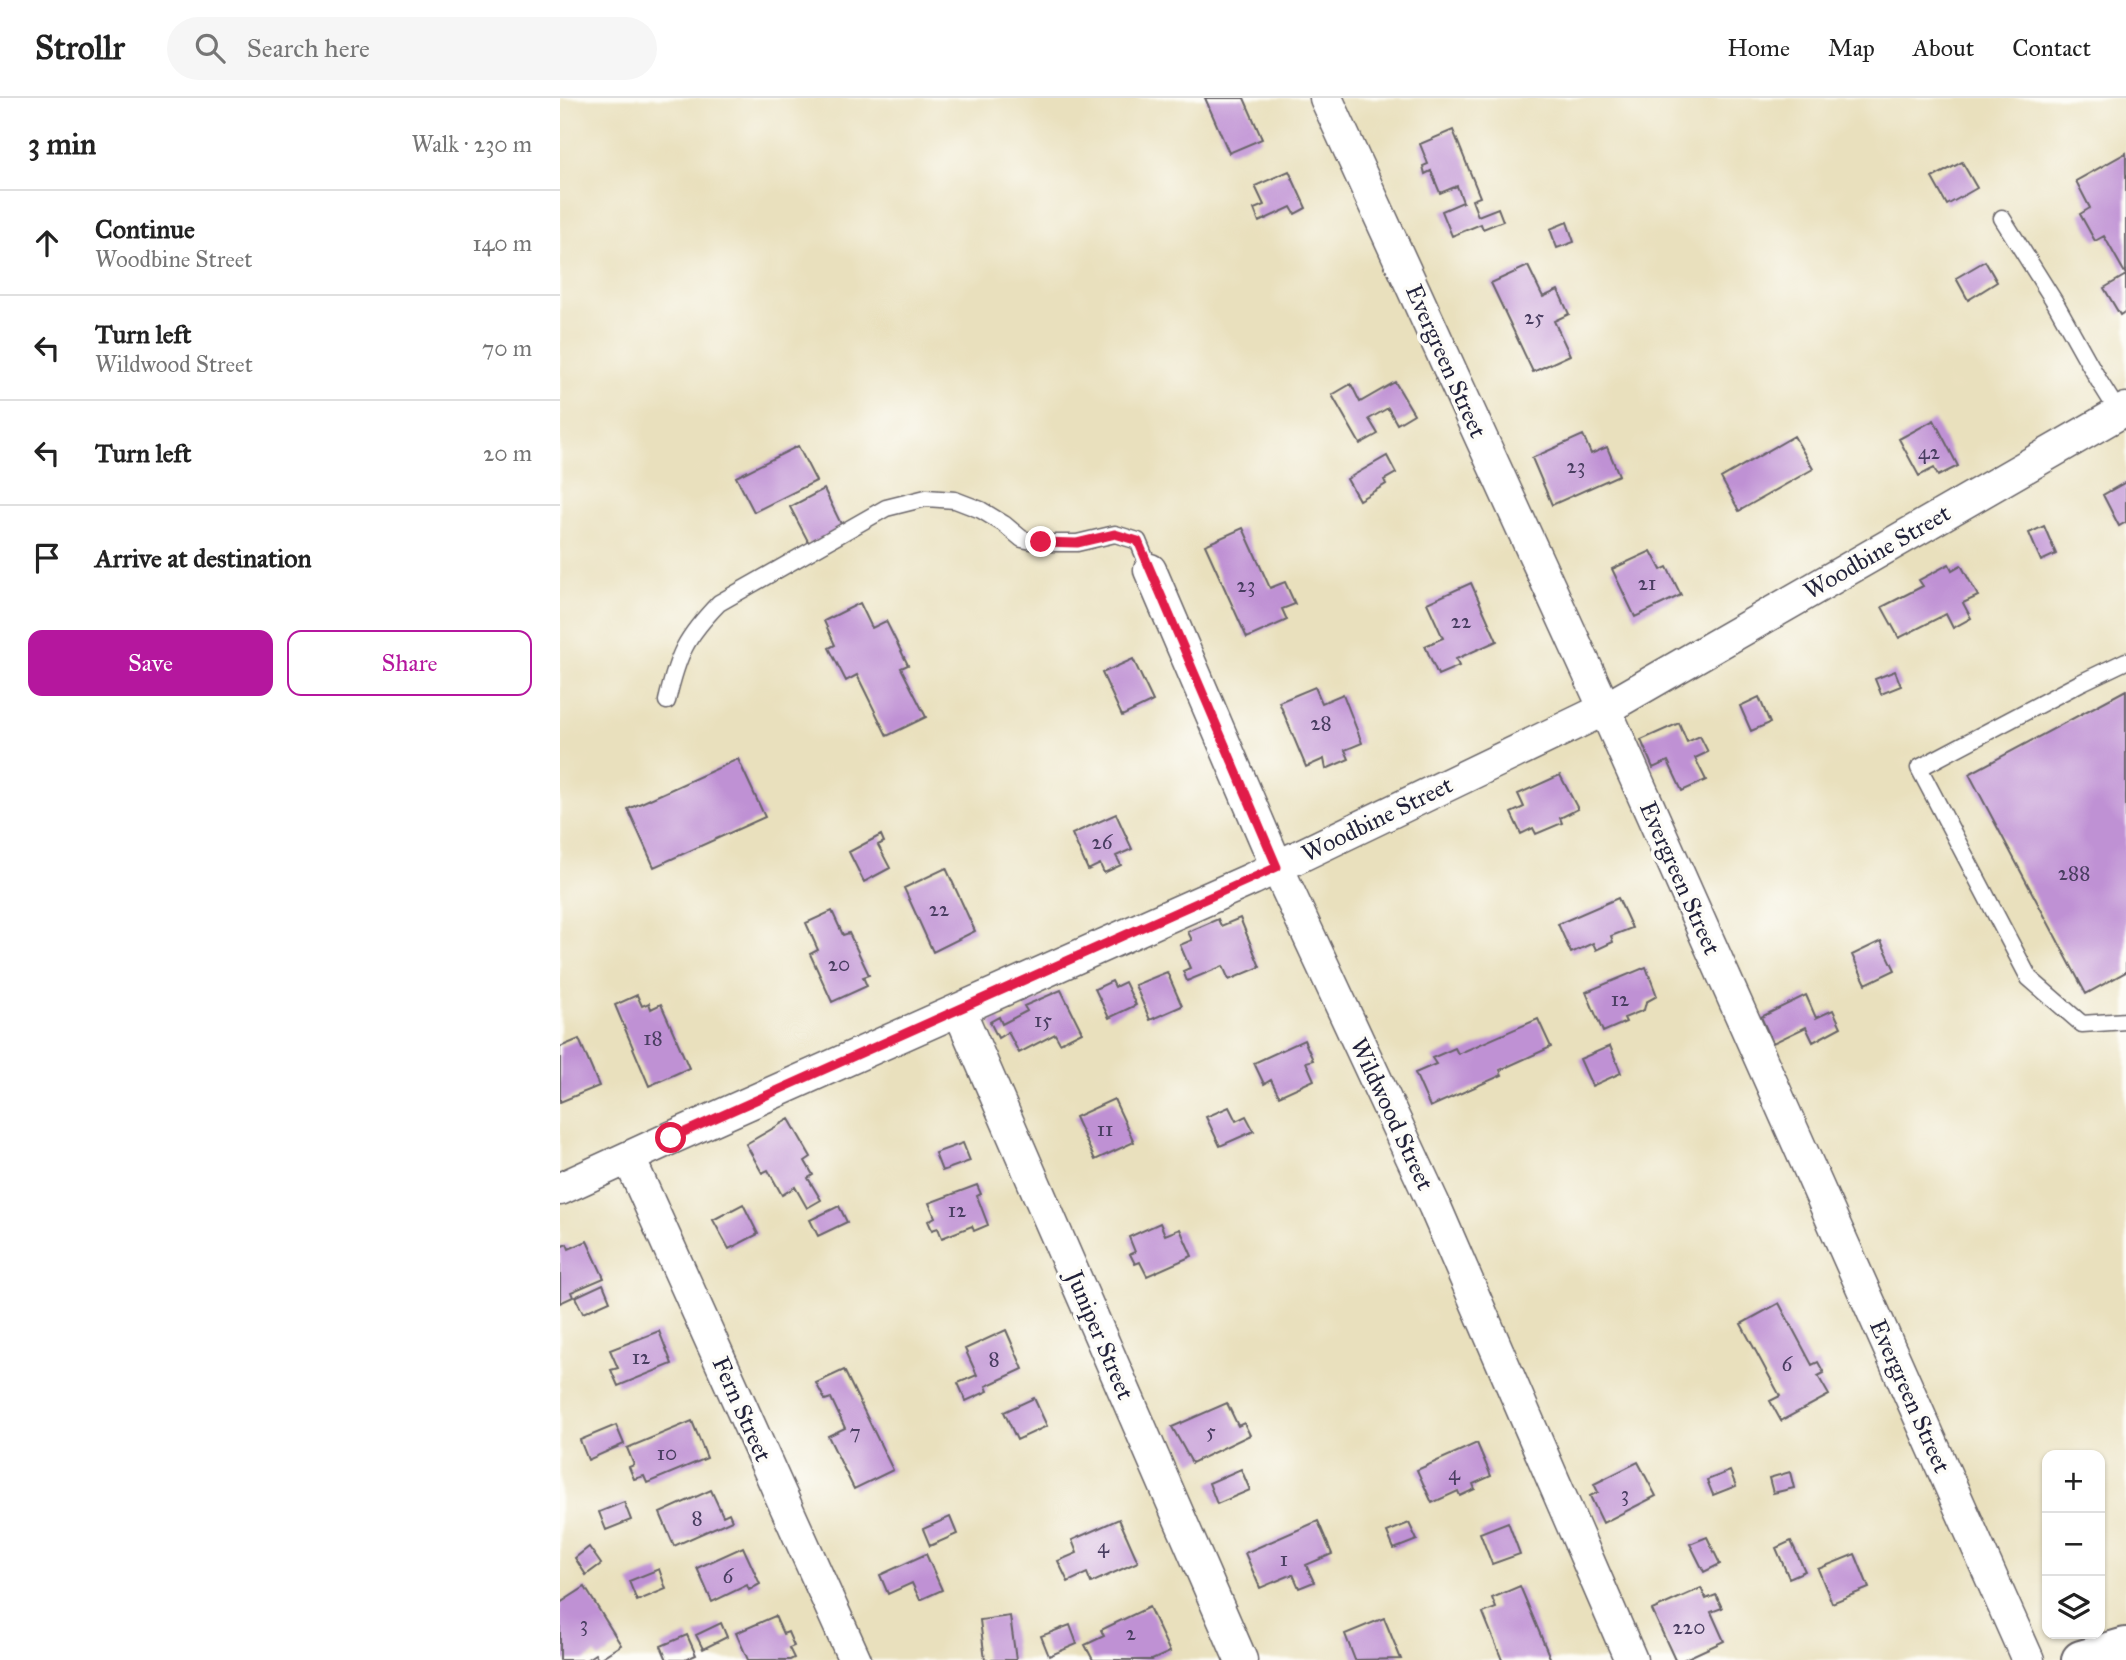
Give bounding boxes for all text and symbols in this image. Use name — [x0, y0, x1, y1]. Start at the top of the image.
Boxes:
search box — [167, 17, 657, 80]
text: Strollr — [35, 28, 125, 68]
icon: search — [191, 29, 229, 67]
text: Search here — [247, 32, 370, 64]
text: Home — [1727, 33, 1790, 63]
text: Map — [1828, 33, 1875, 63]
text: About — [1913, 33, 1974, 63]
text: Contact — [2012, 33, 2091, 63]
text: 3 min — [28, 126, 96, 162]
text: Walk · 230 m — [412, 130, 532, 158]
text: Continue — [95, 213, 195, 245]
icon: ahead — [28, 224, 66, 262]
text: 140 m — [472, 229, 532, 257]
text: Woodbine Street — [95, 245, 253, 273]
street label: Evergreen Street — [1399, 280, 1493, 443]
house number: 25 — [1524, 304, 1544, 330]
text: Turn left — [95, 318, 191, 350]
icon: left — [28, 329, 66, 367]
text: 70 m — [482, 334, 532, 362]
text: Wildwood Street — [95, 350, 253, 378]
icon: left — [28, 434, 66, 472]
text: Turn left — [95, 437, 191, 469]
text: 20 m — [483, 439, 532, 467]
house number: 42 — [1918, 439, 1941, 465]
house number: 23 — [1567, 453, 1585, 479]
street label: Woodbine Street — [1798, 498, 1956, 606]
route end — [1025, 526, 1056, 557]
icon: arrive — [28, 539, 66, 577]
text: Arrive at destination — [95, 542, 312, 574]
house number: 21 — [1638, 570, 1656, 596]
house number: 23 — [1237, 572, 1255, 598]
house number: 22 — [1451, 608, 1472, 634]
button: Save — [28, 630, 273, 696]
button: Share — [287, 630, 532, 696]
house number: 28 — [1310, 710, 1332, 736]
street label: Woodbine Street — [1297, 769, 1458, 869]
street label: Evergreen Street — [1633, 797, 1727, 960]
house number: 26 — [1091, 829, 1114, 855]
house number: 288 — [2058, 860, 2090, 886]
house number: 22 — [929, 896, 950, 922]
house number: 20 — [828, 951, 850, 977]
house number: 12 — [1611, 986, 1630, 1012]
house number: 15 — [1034, 1007, 1052, 1033]
house number: 18 — [643, 1025, 663, 1051]
street label: Wildwood Street — [1344, 1033, 1441, 1195]
house number: 11 — [1097, 1116, 1113, 1142]
route start — [655, 1122, 686, 1153]
house number: 12 — [948, 1197, 967, 1223]
street label: Juniper Street — [1058, 1263, 1141, 1405]
street label: Evergreen Street — [1863, 1315, 1957, 1478]
house number: 12 — [632, 1344, 651, 1370]
house number: 8 — [988, 1346, 1000, 1372]
house number: 6 — [1782, 1351, 1794, 1377]
street label: Fern Street — [706, 1352, 779, 1467]
house number: 5 — [1206, 1418, 1216, 1444]
house number: 7 — [849, 1419, 861, 1445]
house number: 10 — [657, 1440, 677, 1466]
map controls — [2042, 1450, 2105, 1639]
button: + — [2042, 1450, 2105, 1513]
house number: 4 — [1448, 1460, 1461, 1486]
house number: 3 — [1621, 1481, 1629, 1507]
house number: 8 — [691, 1505, 703, 1531]
button: − — [2042, 1513, 2105, 1576]
house number: 4 — [1097, 1533, 1110, 1559]
house number: 1 — [1280, 1546, 1288, 1572]
house number: 6 — [723, 1563, 735, 1589]
button: layers — [2042, 1576, 2105, 1639]
house number: 3 — [580, 1611, 588, 1637]
house number: 220 — [1673, 1614, 1705, 1640]
house number: 2 — [1126, 1620, 1137, 1646]

